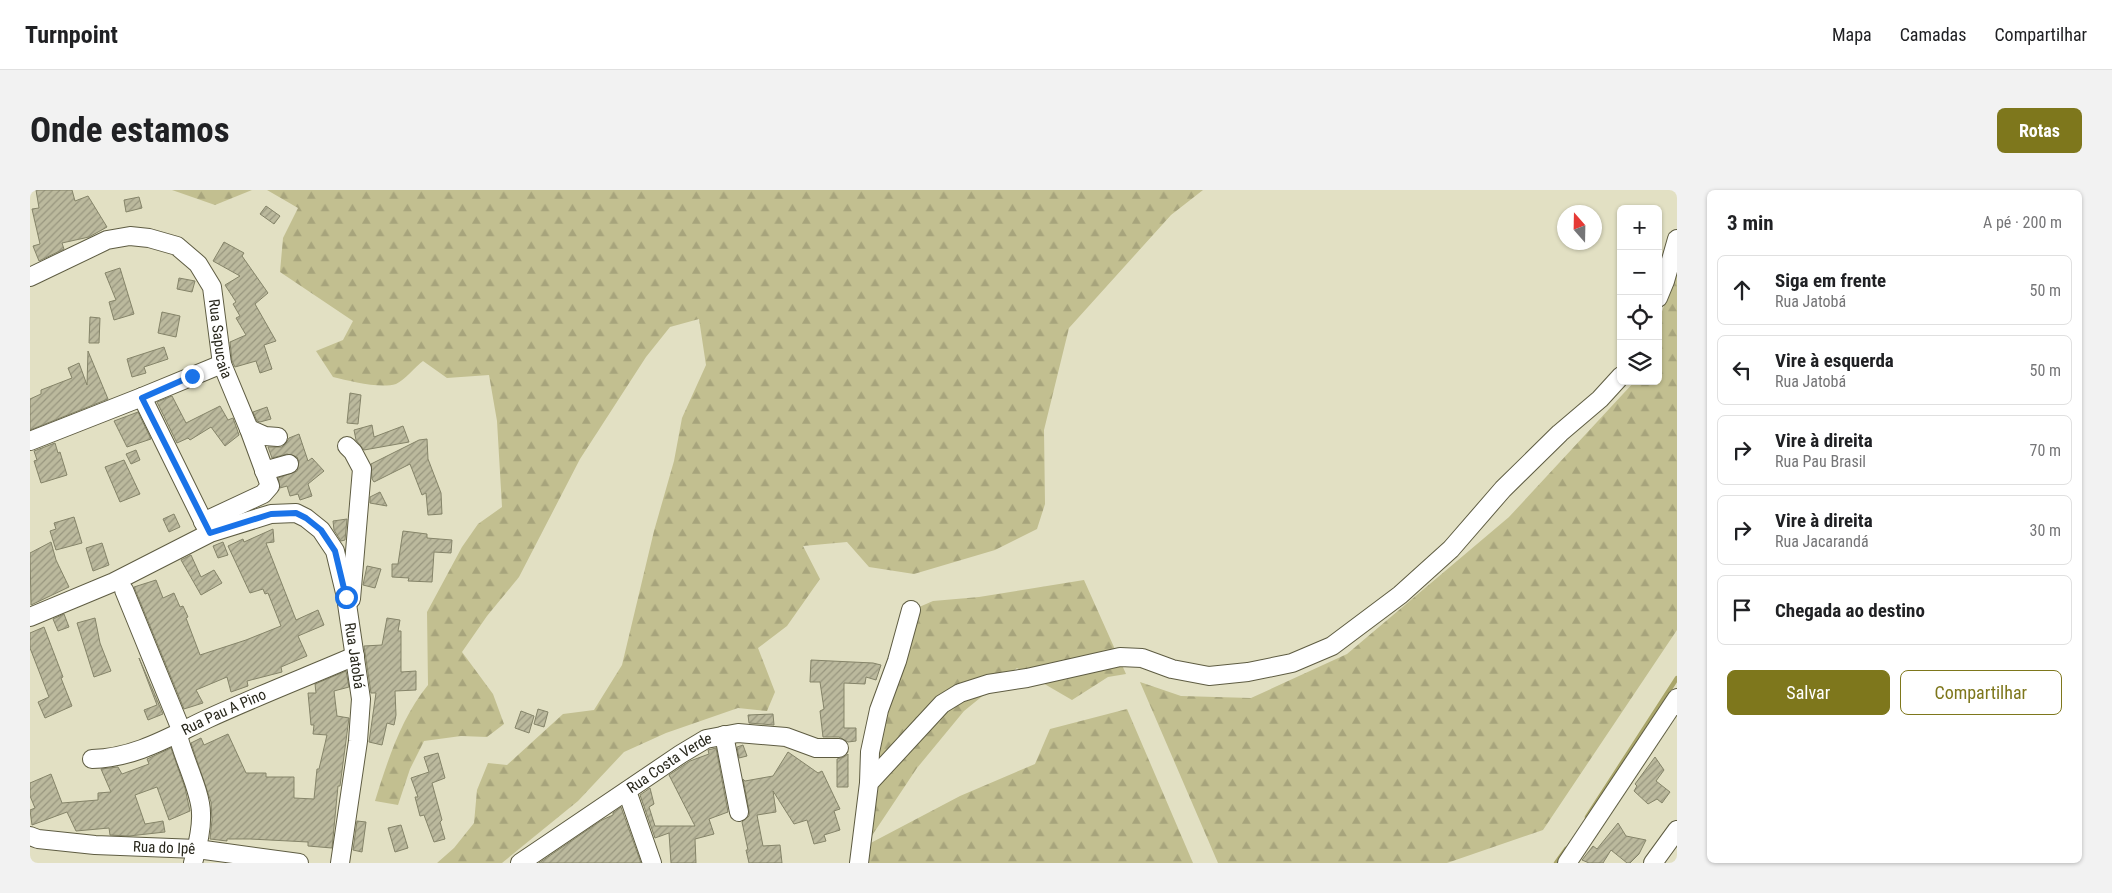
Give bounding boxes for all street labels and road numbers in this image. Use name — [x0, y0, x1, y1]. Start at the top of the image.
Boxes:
street label: Rua Sapucaia — [205, 298, 236, 381]
street label: Rua Jatobá — [341, 621, 368, 690]
street label: Rua Pau A Pino — [179, 685, 269, 739]
street label: Rua Costa Verde — [623, 729, 713, 797]
street label: Rua do Ipê — [133, 837, 196, 858]

